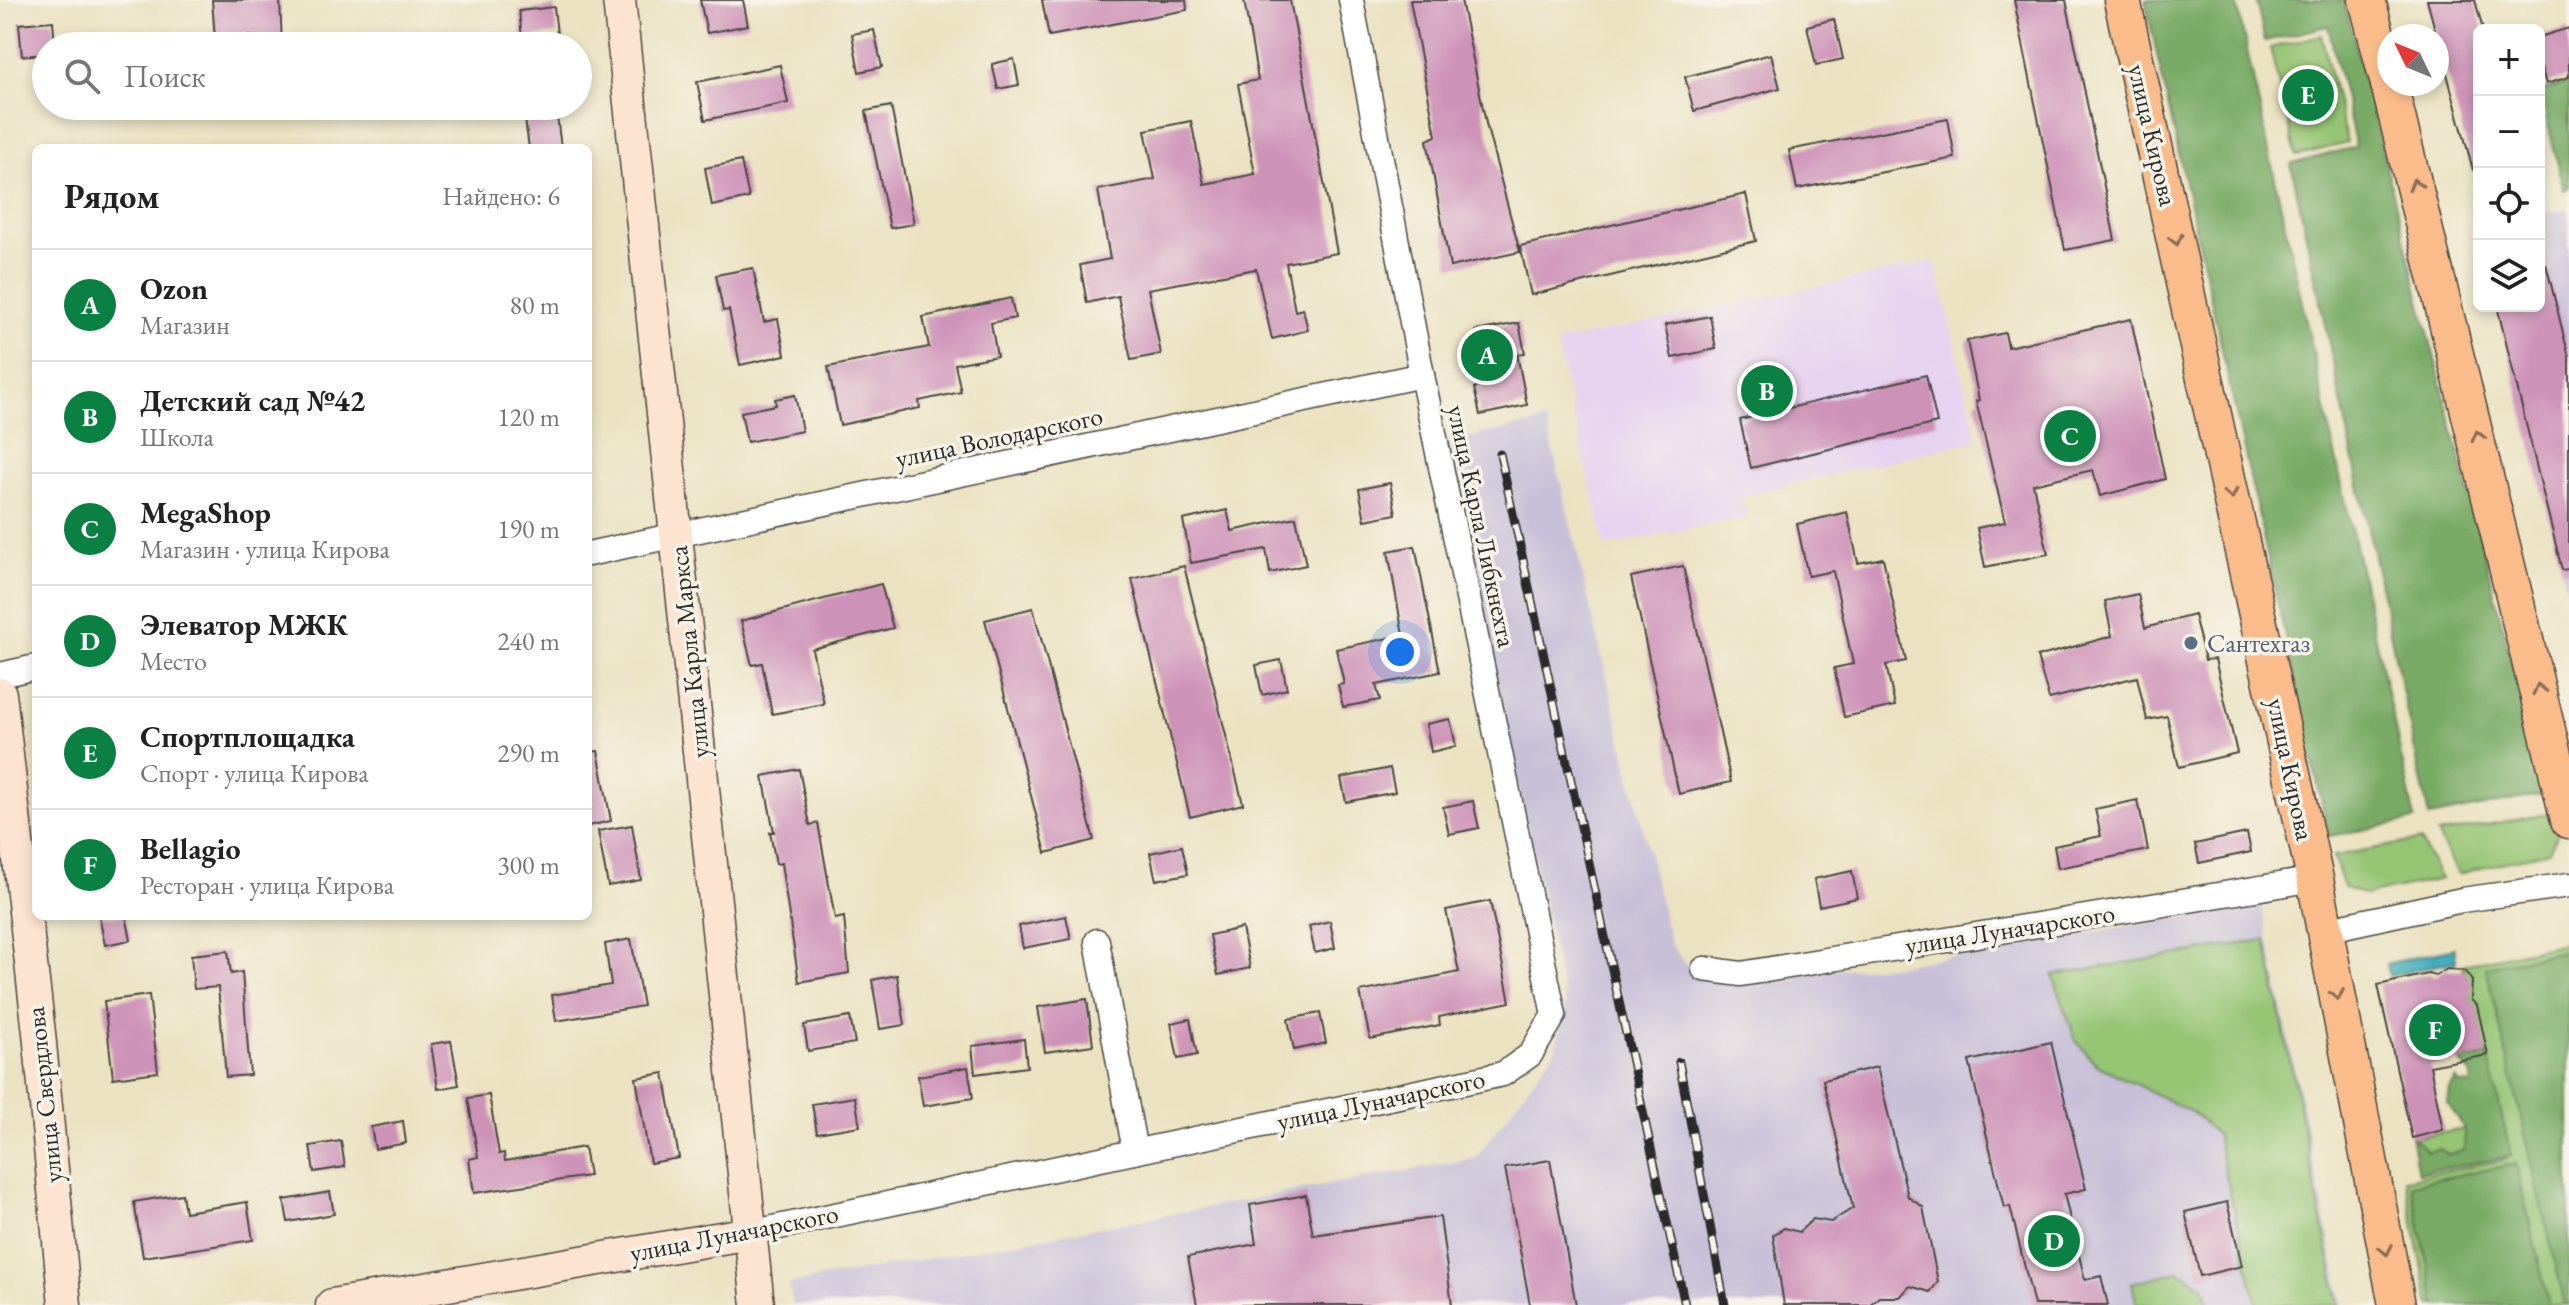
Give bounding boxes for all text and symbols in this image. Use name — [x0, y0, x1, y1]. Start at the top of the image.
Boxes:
north arrow — [2377, 24, 2449, 96]
map controls — [2473, 24, 2545, 312]
button: + — [2473, 24, 2545, 96]
search box — [32, 32, 592, 120]
icon: search — [60, 54, 104, 98]
text: Поиск — [124, 57, 206, 96]
street label: улица Кирова — [2120, 61, 2186, 210]
pin: E — [2282, 65, 2334, 125]
button: − — [2473, 96, 2545, 168]
button: locate — [2473, 168, 2545, 240]
text: Рядом — [64, 174, 159, 218]
one-way arrow — [2408, 178, 2425, 192]
text: Найдено: 6 — [442, 179, 560, 213]
one-way arrow — [2167, 233, 2184, 246]
button: layers — [2473, 240, 2545, 312]
text: Ozon — [140, 269, 208, 308]
text: A — [81, 288, 99, 322]
text: 80 m — [510, 288, 560, 322]
text: Магазин — [140, 308, 230, 342]
pin: A — [1461, 325, 1513, 385]
pin: B — [1741, 361, 1793, 421]
text: Детский сад №42 — [140, 381, 365, 420]
street label: улица Володарского — [892, 398, 1106, 476]
text: B — [82, 400, 98, 434]
text: 120 m — [497, 400, 560, 434]
street label: улица Карла Либкнехта — [1440, 402, 1524, 651]
pin: C — [2044, 406, 2096, 466]
text: Школа — [140, 420, 214, 454]
one-way arrow — [2470, 430, 2487, 444]
one-way arrow — [2222, 487, 2239, 500]
text: MegaShop — [140, 493, 271, 532]
text: C — [81, 512, 99, 546]
text: 190 m — [497, 512, 560, 546]
text: Магазин · улица Кирова — [140, 532, 390, 566]
street label: улица Карла Маркса — [661, 543, 717, 760]
text: Элеватор МЖК — [140, 605, 348, 644]
text: D — [80, 624, 100, 658]
text: 240 m — [497, 624, 560, 658]
place label: Сантехгаз — [2207, 626, 2310, 660]
your location — [1380, 632, 1420, 672]
marker: Сантехгаз — [2182, 634, 2200, 652]
text: Место — [140, 644, 207, 678]
one-way arrow — [2531, 683, 2548, 697]
street label: улица Кирова — [2259, 695, 2323, 844]
text: Спортплощадка — [140, 717, 355, 756]
text: E — [83, 736, 97, 770]
text: 290 m — [497, 736, 560, 770]
text: Спорт · улица Кирова — [140, 756, 369, 790]
text: Bellagio — [140, 829, 240, 868]
text: F — [83, 848, 97, 882]
text: 300 m — [497, 848, 560, 882]
text: Ресторан · улица Кирова — [140, 868, 394, 902]
street label: улица Луначарского — [1903, 896, 2117, 962]
one-way arrow — [2328, 988, 2345, 1001]
pin: F — [2409, 1000, 2461, 1060]
street label: улица Свердлова — [18, 1005, 70, 1185]
street label: улица Луначарского — [1274, 1061, 1488, 1139]
street label: улица Луначарского — [627, 1196, 841, 1270]
pin: D — [2028, 1211, 2080, 1271]
one-way arrow — [2377, 1244, 2394, 1257]

